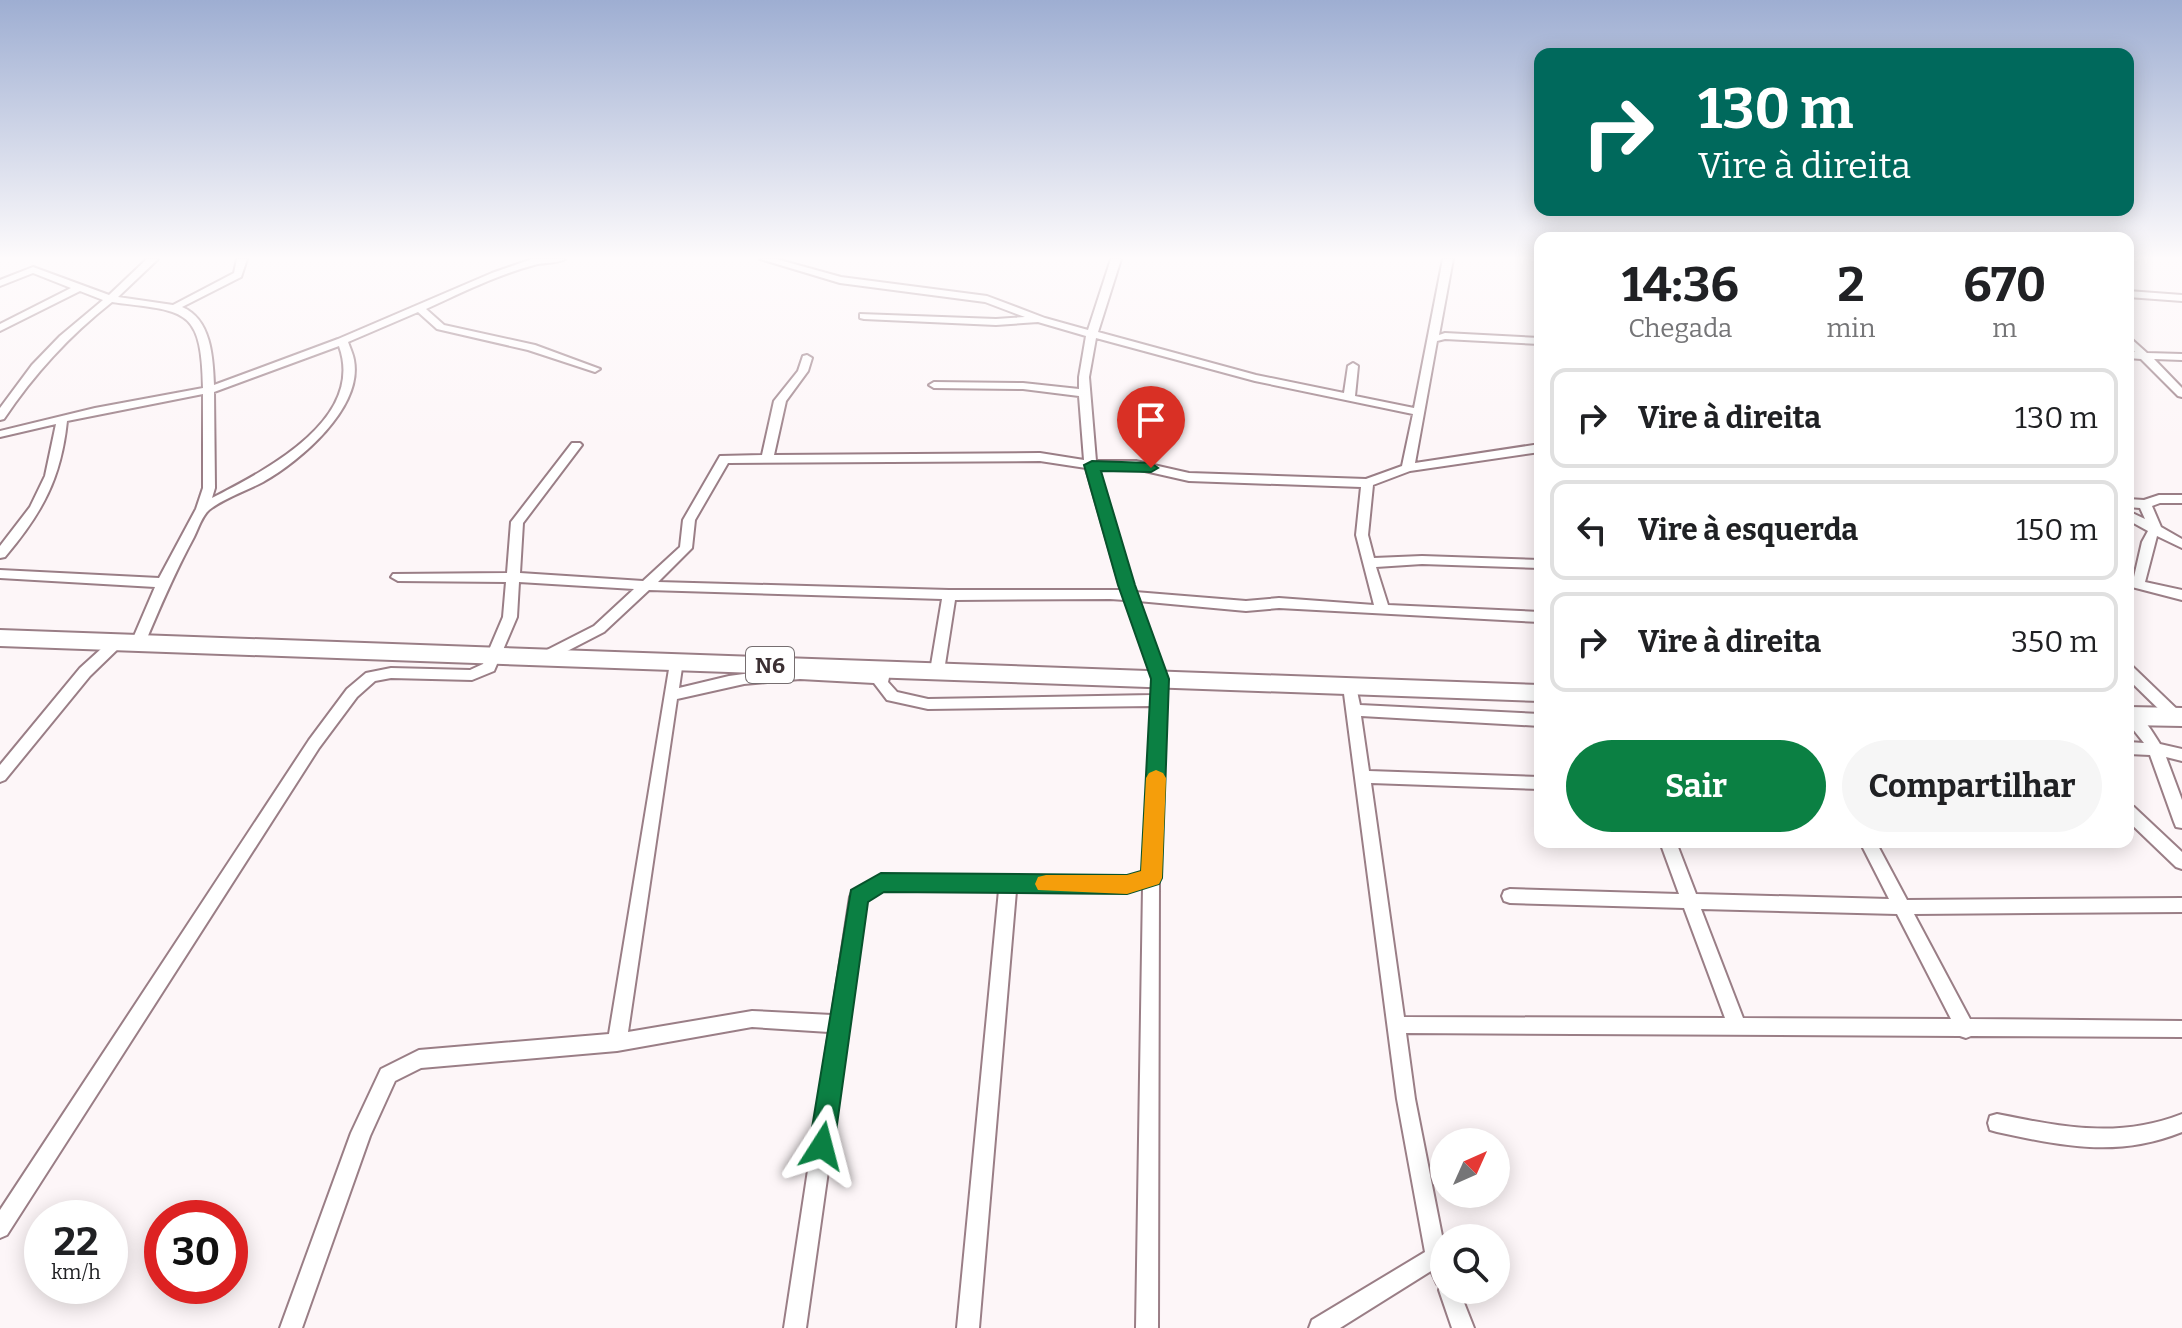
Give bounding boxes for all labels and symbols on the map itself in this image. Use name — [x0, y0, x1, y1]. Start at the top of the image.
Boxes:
pin — [1117, 386, 1185, 468]
road number: N6 — [746, 647, 794, 683]
position arrow — [780, 1104, 864, 1188]
north arrow — [1430, 1128, 1510, 1208]
speed limit sign: 30 — [144, 1200, 248, 1304]

